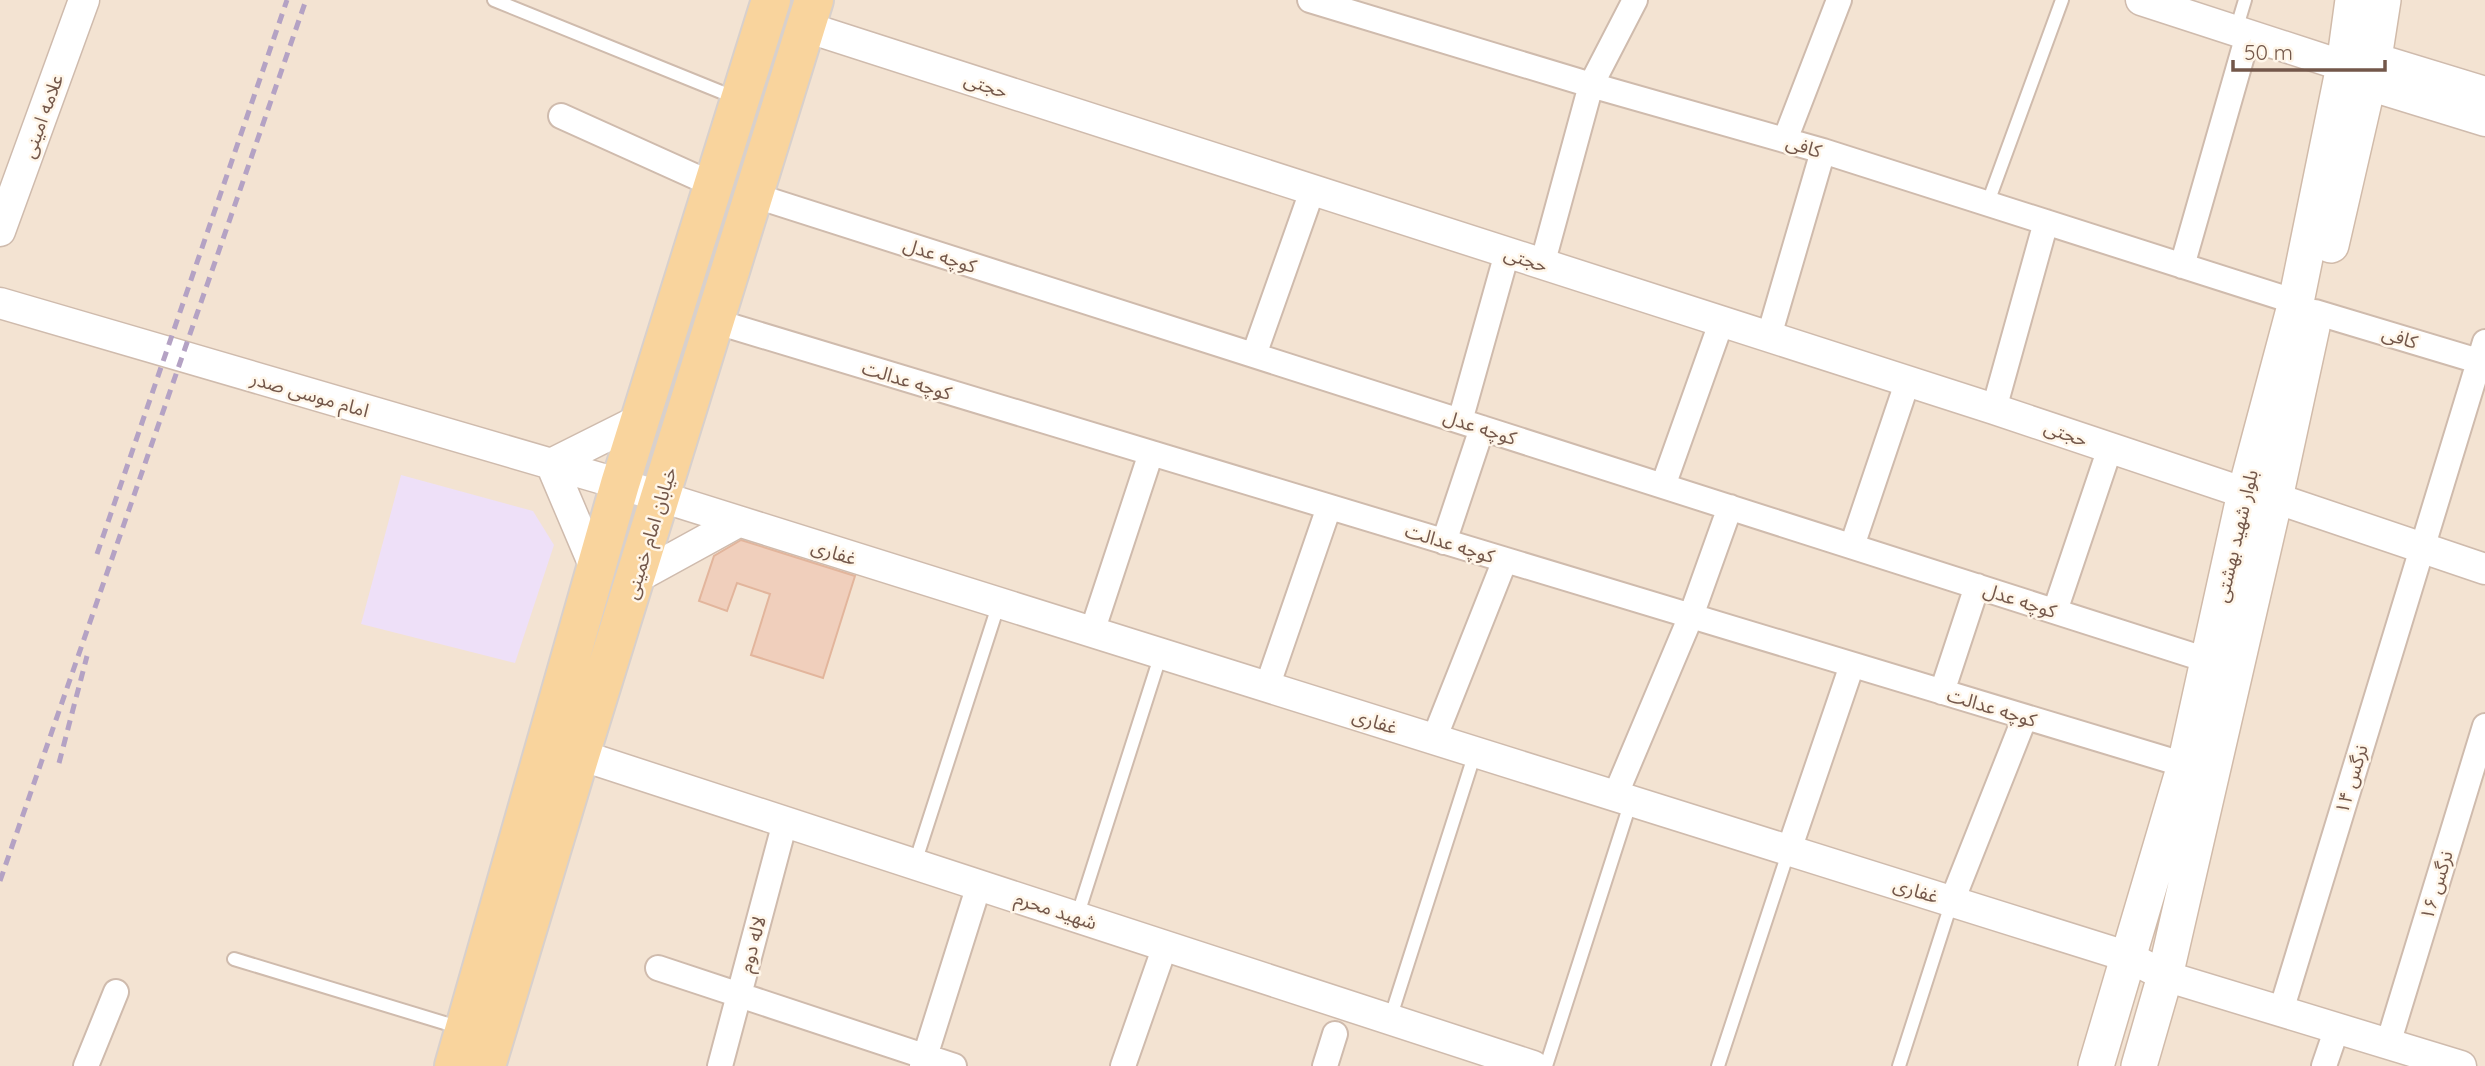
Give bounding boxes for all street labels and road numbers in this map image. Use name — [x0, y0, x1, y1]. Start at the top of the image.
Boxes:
street label: حجتی — [961, 67, 1011, 103]
street label: علامه امینی — [16, 71, 68, 161]
street label: کافی — [1783, 129, 1826, 163]
street label: کوچه عدل — [900, 232, 981, 279]
street label: حجتی — [1501, 241, 1551, 277]
street label: کافی — [2379, 320, 2422, 354]
street label: کوچه عدالت — [859, 355, 956, 406]
street label: امام موسی صدر — [246, 365, 372, 425]
street label: کوچه عدل — [1440, 404, 1521, 451]
street label: حجتی — [2041, 414, 2091, 452]
street label: خیابان امام خمینی — [619, 464, 684, 603]
street label: بلوار شهید بهشتی — [2209, 467, 2263, 605]
street label: کوچه عدالت — [1402, 518, 1499, 569]
street label: غفاری — [809, 534, 859, 570]
street label: کوچه عدل — [1980, 577, 2061, 624]
street label: کوچه عدالت — [1944, 682, 2041, 733]
street label: غفاری — [1350, 703, 1400, 739]
street label: نرگس ۱۴ — [2329, 742, 2373, 816]
street label: نرگس ۱۶ — [2414, 848, 2458, 922]
street label: غفاری — [1891, 872, 1941, 908]
street label: شهید محرم — [1011, 885, 1100, 937]
street label: لاله دوم — [733, 913, 774, 975]

